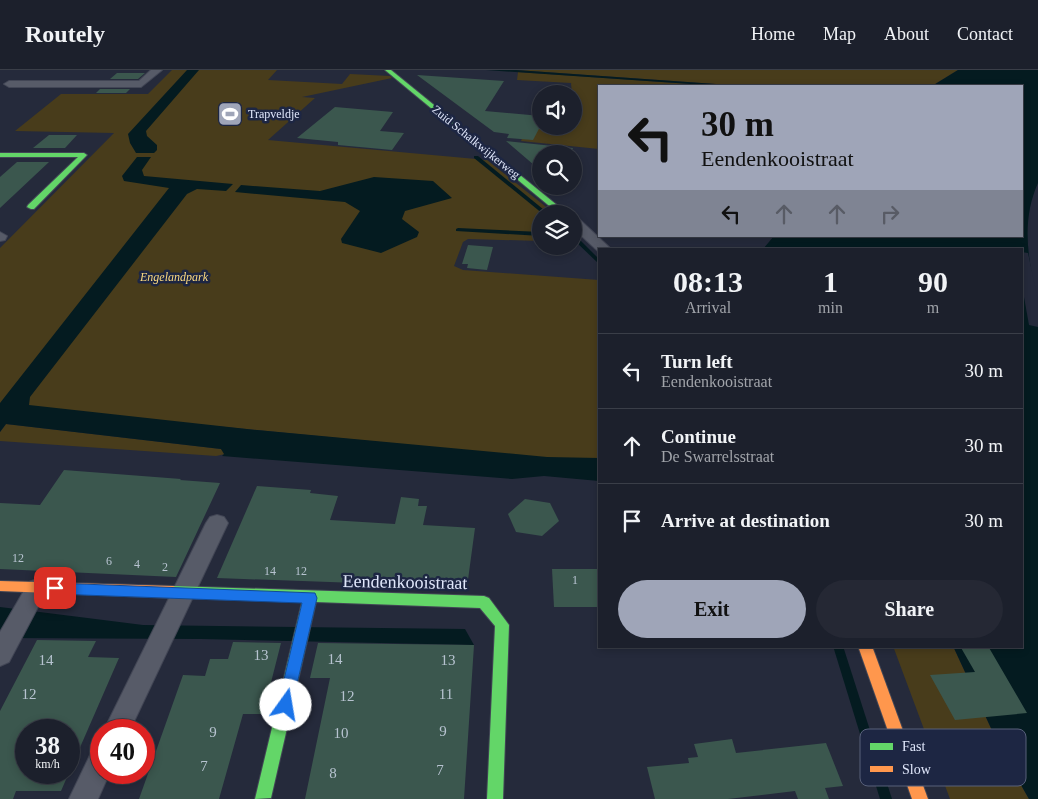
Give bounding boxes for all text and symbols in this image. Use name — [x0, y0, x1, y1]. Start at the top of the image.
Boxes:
text: Routely — [25, 21, 105, 47]
text: Home — [751, 24, 795, 44]
text: Map — [823, 24, 856, 44]
text: About — [884, 24, 929, 44]
text: Contact — [957, 24, 1013, 44]
map controls — [532, 85, 582, 255]
button: sound — [532, 85, 582, 135]
sports icon: Trapveldje — [217, 101, 243, 127]
street label: Zuid Schalkwijkerweg — [429, 102, 523, 182]
icon: left — [618, 105, 683, 170]
text: 30 m — [701, 105, 774, 144]
place label: Trapveldje — [248, 107, 300, 121]
button: search — [532, 145, 582, 195]
text: Eendenkooistraat — [701, 146, 854, 171]
icon: left — [717, 200, 745, 228]
icon: ahead — [770, 200, 798, 228]
icon: ahead — [823, 200, 851, 228]
icon: right — [876, 200, 904, 228]
button: layers — [532, 205, 582, 255]
text: 08:13 — [673, 265, 743, 298]
text: 1 — [823, 265, 838, 298]
text: 90 — [918, 265, 948, 298]
park label: Engelandpark — [139, 270, 209, 284]
text: Arrival — [685, 299, 731, 316]
text: min — [818, 299, 843, 316]
text: m — [927, 299, 939, 316]
text: Turn left — [661, 351, 733, 372]
icon: left — [618, 357, 646, 385]
text: 30 m — [964, 360, 1003, 381]
text: Eendenkooistraat — [661, 373, 772, 390]
text: Continue — [661, 426, 736, 447]
icon: ahead — [618, 432, 646, 460]
text: 30 m — [964, 435, 1003, 456]
text: De Swarrelsstraat — [661, 448, 774, 465]
icon: arrive — [618, 507, 646, 535]
text: Arrive at destination — [661, 510, 830, 531]
text: 30 m — [964, 510, 1003, 531]
house number: 12 — [12, 551, 24, 565]
house number: 6 — [106, 554, 112, 568]
house number: 4 — [134, 557, 140, 571]
house number: 2 — [162, 560, 168, 574]
house number: 14 — [264, 564, 276, 578]
house number: 12 — [295, 564, 307, 578]
pin — [34, 567, 76, 609]
street label: Eendenkooistraat — [342, 571, 468, 593]
house number: 1 — [572, 573, 578, 587]
icon: arrive — [41, 574, 69, 602]
button: Exit — [618, 580, 806, 638]
button: Share — [816, 580, 1003, 638]
house number: 13 — [254, 647, 269, 663]
house number: 14 — [328, 651, 343, 667]
house number: 14 — [39, 652, 54, 668]
house number: 13 — [441, 652, 456, 668]
position arrow — [259, 678, 311, 730]
house number: 12 — [22, 686, 37, 702]
house number: 11 — [439, 686, 453, 702]
house number: 12 — [340, 688, 355, 704]
speed limit sign: 40 — [90, 719, 155, 784]
house number: 9 — [439, 723, 447, 739]
house number: 9 — [209, 724, 217, 740]
house number: 10 — [334, 725, 349, 741]
legend — [860, 729, 1026, 786]
text: 38 — [35, 732, 60, 759]
text: Fast — [902, 739, 925, 754]
text: km/h — [35, 757, 60, 771]
house number: 7 — [200, 758, 208, 774]
house number: 7 — [436, 762, 444, 778]
text: Slow — [902, 762, 932, 777]
house number: 8 — [329, 765, 337, 781]

